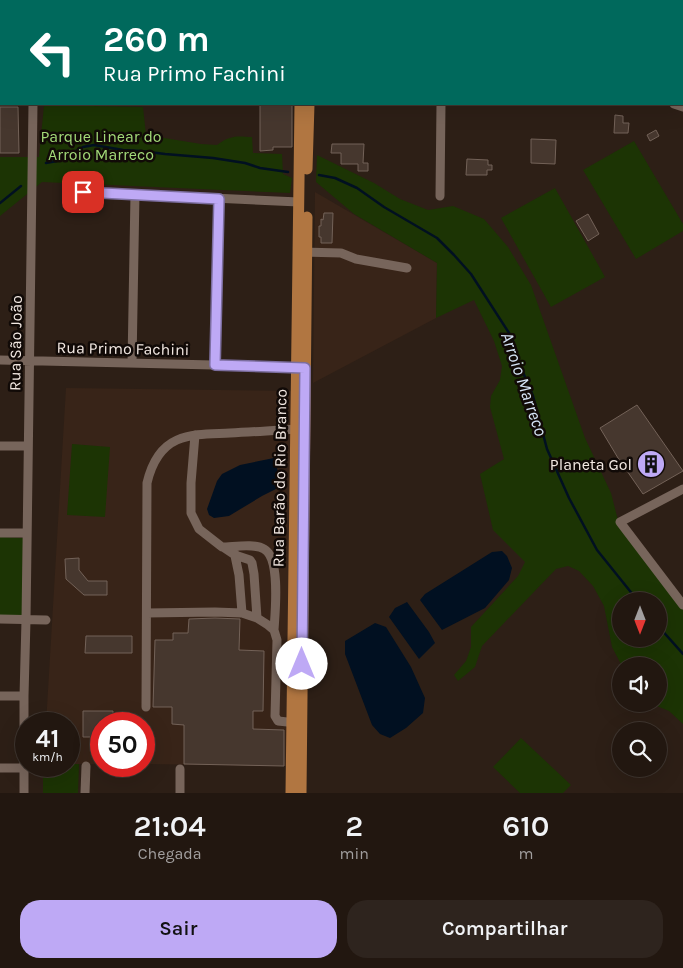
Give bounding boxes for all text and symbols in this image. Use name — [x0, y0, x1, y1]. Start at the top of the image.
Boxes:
text: 260 m — [103, 19, 210, 60]
icon: left — [20, 20, 85, 85]
text: Rua Primo Fachini — [103, 61, 286, 87]
park label: Parque Linear do Arroio Marreco — [40, 127, 162, 164]
pin — [62, 171, 104, 213]
icon: arrive — [69, 178, 97, 206]
street label: Rua São João — [5, 295, 26, 391]
water label: Arroio Marreco — [496, 329, 552, 439]
street label: Rua Primo Fachini — [56, 338, 190, 359]
street label: Rua Barão do Rio Branco — [268, 389, 291, 567]
building icon: Planeta Gol — [636, 449, 666, 479]
place label: Planeta Gol — [550, 455, 632, 474]
north arrow — [612, 592, 668, 648]
map controls — [612, 592, 667, 777]
position arrow — [275, 637, 327, 689]
button: sound — [612, 657, 667, 712]
speed limit sign: 50 — [90, 712, 155, 777]
button: search — [612, 722, 667, 777]
text: 41 — [36, 724, 59, 753]
text: km/h — [32, 750, 63, 764]
text: 21:04 — [134, 808, 206, 844]
text: 2 — [345, 808, 363, 844]
text: 610 — [502, 808, 549, 844]
text: Chegada — [138, 844, 202, 863]
text: min — [339, 844, 369, 863]
text: m — [518, 844, 533, 863]
button: Sair — [20, 900, 337, 958]
button: Compartilhar — [347, 900, 663, 958]

